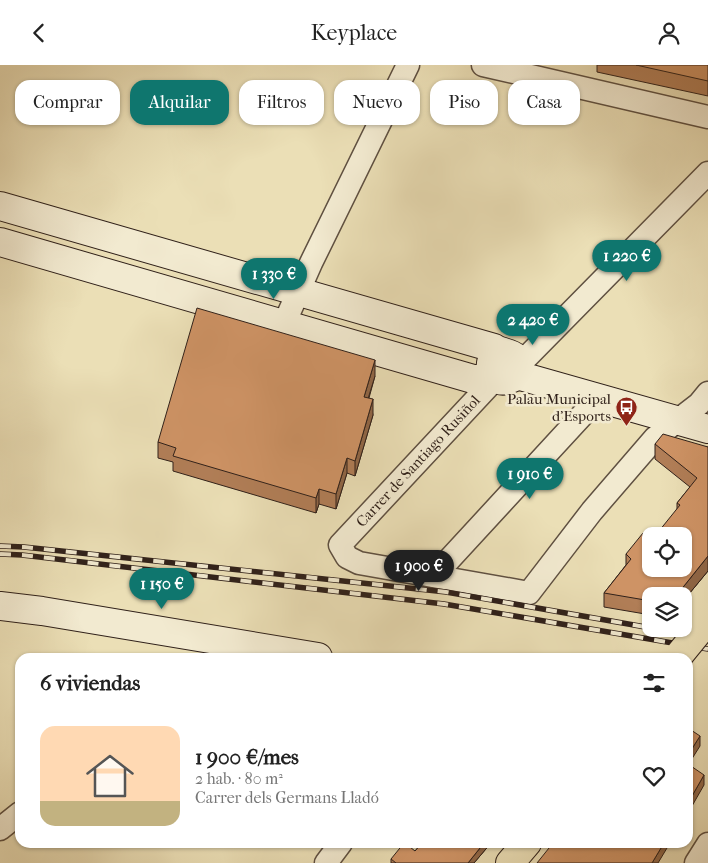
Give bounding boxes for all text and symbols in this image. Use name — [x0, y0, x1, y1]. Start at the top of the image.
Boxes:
icon: back — [25, 19, 53, 47]
icon: person — [655, 19, 683, 47]
text: Keyplace — [311, 20, 397, 46]
chip: Comprar — [15, 80, 120, 125]
chip: Alquilar — [130, 80, 229, 125]
chip: Filtros — [239, 80, 324, 125]
chip: Nuevo — [334, 80, 420, 125]
chip: Piso — [430, 80, 498, 125]
chip: Casa — [508, 80, 580, 125]
pin: 1 220 € — [581, 239, 673, 282]
text: 1 220 € — [603, 246, 651, 265]
pin: 1 330 € — [228, 257, 320, 300]
text: 1 330 € — [252, 264, 296, 283]
pin: 2 420 € — [487, 303, 579, 346]
text: 2 420 € — [507, 310, 559, 329]
place label: Palau Municipal d'Esports — [507, 390, 611, 425]
street label: Carrer de Santiago Rusiñol — [352, 391, 484, 531]
bus stop icon: Palau Municipal d'Esports — [615, 396, 639, 427]
pin: 1 910 € — [484, 457, 576, 500]
text: 1 910 € — [508, 464, 552, 483]
map controls — [642, 527, 692, 637]
button: locate — [642, 527, 692, 577]
pin: 1 900 € — [373, 549, 465, 592]
text: 1 900 € — [395, 556, 443, 575]
pin: 1 150 € — [116, 567, 208, 610]
text: 1 150 € — [140, 574, 184, 593]
button: layers — [642, 587, 692, 637]
icon: filters — [640, 669, 668, 697]
text: 6 viviendas — [40, 671, 140, 695]
text: 1 900 €/mes — [195, 745, 299, 769]
icon: home — [80, 746, 140, 806]
icon: heart — [640, 762, 668, 790]
text: 2 hab. · 80 m² — [195, 769, 283, 788]
text: Carrer dels Germans Lladó — [195, 788, 379, 807]

